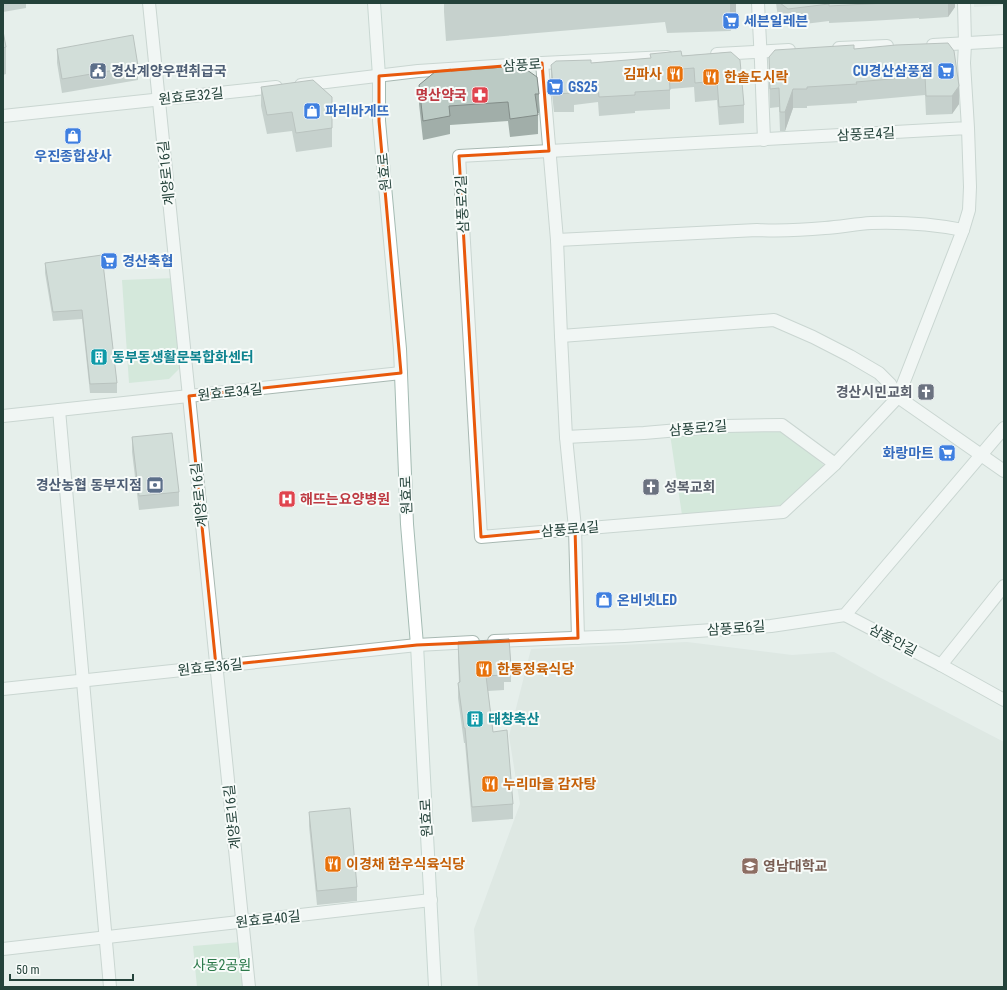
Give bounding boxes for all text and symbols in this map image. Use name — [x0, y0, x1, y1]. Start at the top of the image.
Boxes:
supermarket icon: 세븐일레븐 — [721, 11, 741, 31]
place label: 세븐일레븐 — [744, 13, 809, 29]
street label: 삼풍로 — [502, 56, 542, 74]
public building icon: 경산계양우편취급국 — [88, 61, 108, 81]
supermarket icon: CU경산삼풍점 — [936, 61, 956, 81]
place label: 경산계양우편취급국 — [111, 63, 227, 79]
place label: CU경산삼풍점 — [853, 63, 933, 79]
restaurant icon: 김파사 — [665, 64, 685, 84]
place label: 김파사 — [623, 66, 662, 82]
restaurant icon: 한솥도시락 — [701, 67, 721, 87]
place label: 한솥도시락 — [724, 69, 789, 85]
supermarket icon: GS25 — [545, 77, 565, 97]
place label: GS25 — [568, 79, 598, 95]
street label: 원효로32길 — [158, 85, 224, 107]
pharmacy icon: 명산약국 — [470, 85, 490, 105]
place label: 명산약국 — [415, 87, 467, 103]
shop icon: 파리바게뜨 — [302, 101, 322, 121]
place label: 파리바게뜨 — [325, 103, 390, 119]
street label: 삼풍로4길 — [836, 124, 896, 144]
shop icon: 우진종합상사 — [63, 126, 83, 146]
street label: 계양로16길 — [155, 140, 177, 206]
place label: 우진종합상사 — [34, 148, 112, 164]
street label: 원효로 — [374, 152, 394, 192]
street label: 삼풍로2길 — [452, 174, 472, 234]
supermarket icon: 경산축협 — [99, 251, 119, 271]
place label: 경산축협 — [122, 253, 174, 269]
building icon: 동부동생활문복합화센터 — [89, 347, 109, 367]
place label: 동부동생활문복합화센터 — [112, 349, 254, 365]
street label: 원효로34길 — [197, 381, 263, 403]
church icon: 경산시민교회 — [916, 382, 936, 402]
place label: 경산시민교회 — [836, 384, 913, 400]
street label: 삼풍로2길 — [668, 417, 728, 439]
supermarket icon: 화랑마트 — [937, 443, 957, 463]
place label: 화랑마트 — [882, 445, 934, 461]
street label: 계양로16길 — [188, 462, 210, 528]
bank icon: 경산농협 동부지점 — [145, 475, 165, 495]
street label: 원효로 — [397, 475, 415, 515]
place label: 경산농협 동부지점 — [36, 477, 142, 493]
church icon: 성복교회 — [641, 477, 661, 497]
place label: 성복교회 — [664, 479, 716, 495]
hospital icon: 해뜨는요양병원 — [277, 489, 297, 509]
place label: 해뜨는요양병원 — [300, 491, 390, 507]
street label: 삼풍로4길 — [540, 518, 600, 540]
shop icon: 온비넷LED — [594, 590, 614, 610]
place label: 온비넷LED — [617, 592, 677, 608]
street label: 삼풍로6길 — [706, 618, 766, 638]
street label: 삼풍안길 — [866, 621, 920, 659]
street label: 원효로36길 — [177, 656, 243, 678]
restaurant icon: 한통정육식당 — [474, 659, 494, 679]
place label: 한통정육식당 — [497, 661, 574, 677]
building icon: 태창축산 — [465, 709, 485, 729]
place label: 태창축산 — [488, 711, 540, 727]
restaurant icon: 누리마을 감자탕 — [480, 774, 500, 794]
place label: 누리마을 감자탕 — [503, 776, 597, 792]
street label: 계양로16길 — [221, 784, 243, 850]
street label: 원효로 — [417, 798, 435, 838]
restaurant icon: 이경채 한우식육식당 — [323, 854, 343, 874]
place label: 이경채 한우식육식당 — [346, 856, 465, 872]
school or university icon: 영남대학교 — [740, 856, 760, 876]
place label: 영남대학교 — [763, 858, 828, 874]
street label: 원효로40길 — [235, 908, 301, 930]
scale bar — [10, 956, 133, 982]
park label: 사동2공원 — [193, 957, 251, 973]
text: 50 m — [16, 963, 40, 977]

